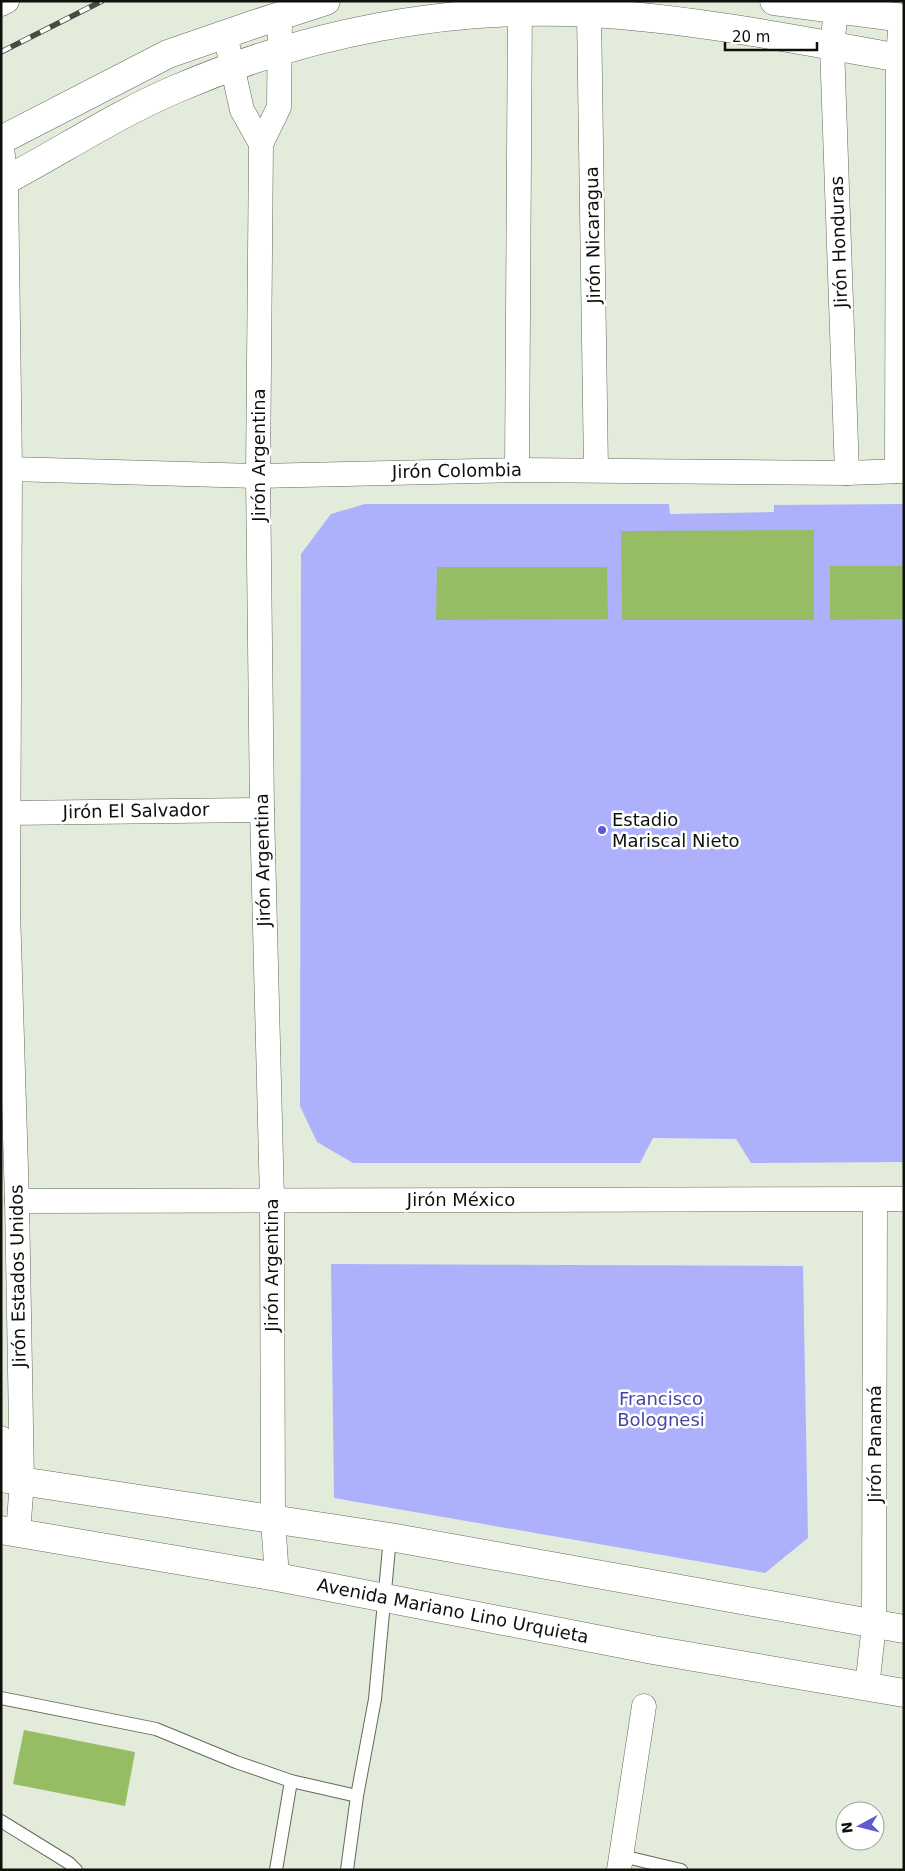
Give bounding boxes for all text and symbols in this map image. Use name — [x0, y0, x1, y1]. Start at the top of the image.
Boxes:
scale bar — [725, 20, 818, 52]
text: 20 m — [732, 28, 770, 46]
street label: Jirón Nicaragua — [581, 166, 604, 305]
street label: Jirón Honduras — [826, 176, 851, 309]
street label: Jirón Argentina — [248, 388, 269, 523]
street label: Jirón Colombia — [391, 459, 522, 482]
street label: Jirón Argentina — [251, 793, 274, 928]
street label: Jirón El Salvador — [62, 799, 210, 822]
place label: Estadio Mariscal Nieto — [612, 809, 740, 851]
marker: Estadio Mariscal Nieto — [596, 824, 608, 836]
street label: Jirón Estados Unidos — [5, 1184, 30, 1369]
street label: Jirón México — [406, 1189, 515, 1210]
street label: Jirón Argentina — [261, 1198, 282, 1333]
street label: Jirón Panamá — [864, 1385, 885, 1504]
park label: Francisco Bolognesi — [617, 1388, 705, 1430]
street label: Avenida Mariano Lino Urquieta — [316, 1574, 591, 1647]
north arrow — [835, 1801, 885, 1851]
text: N — [838, 1821, 856, 1834]

